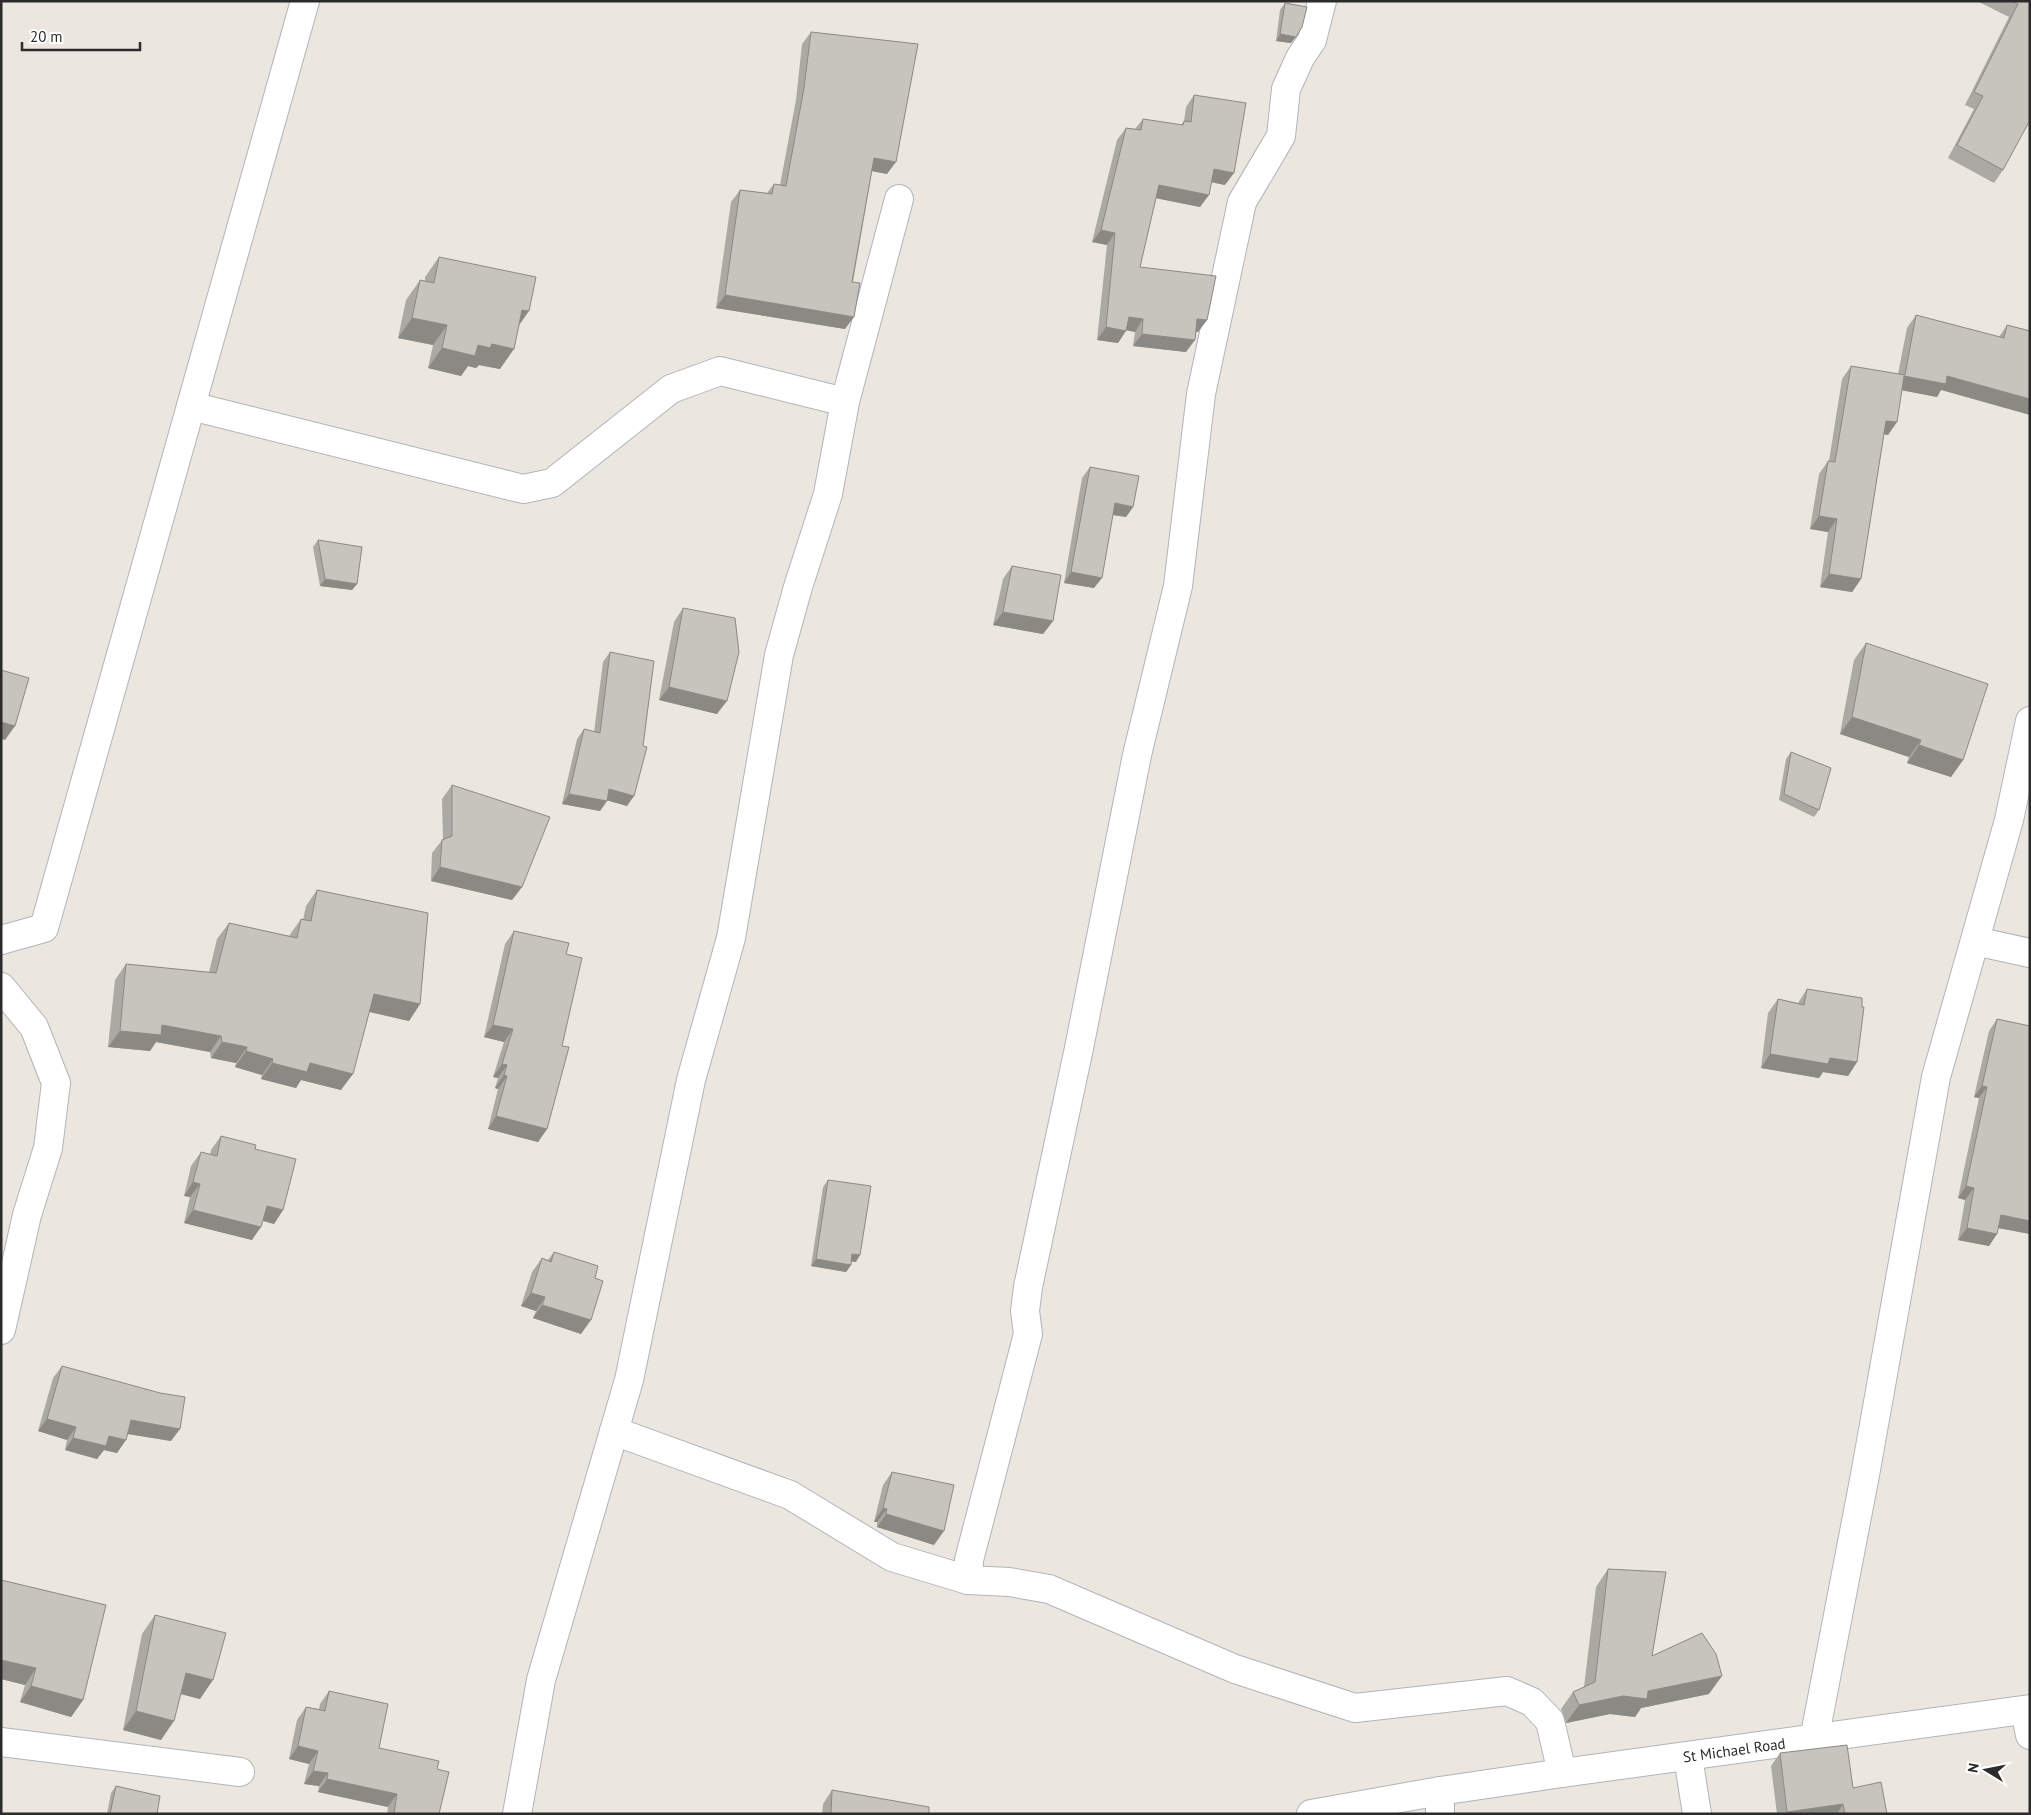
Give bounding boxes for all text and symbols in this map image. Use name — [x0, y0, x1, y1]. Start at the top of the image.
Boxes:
scale bar — [22, 20, 140, 52]
text: 20 m — [30, 27, 63, 46]
street label: St Michael Road — [1682, 1733, 1787, 1766]
north arrow — [1961, 1745, 2011, 1795]
text: N — [1964, 1762, 1983, 1774]

